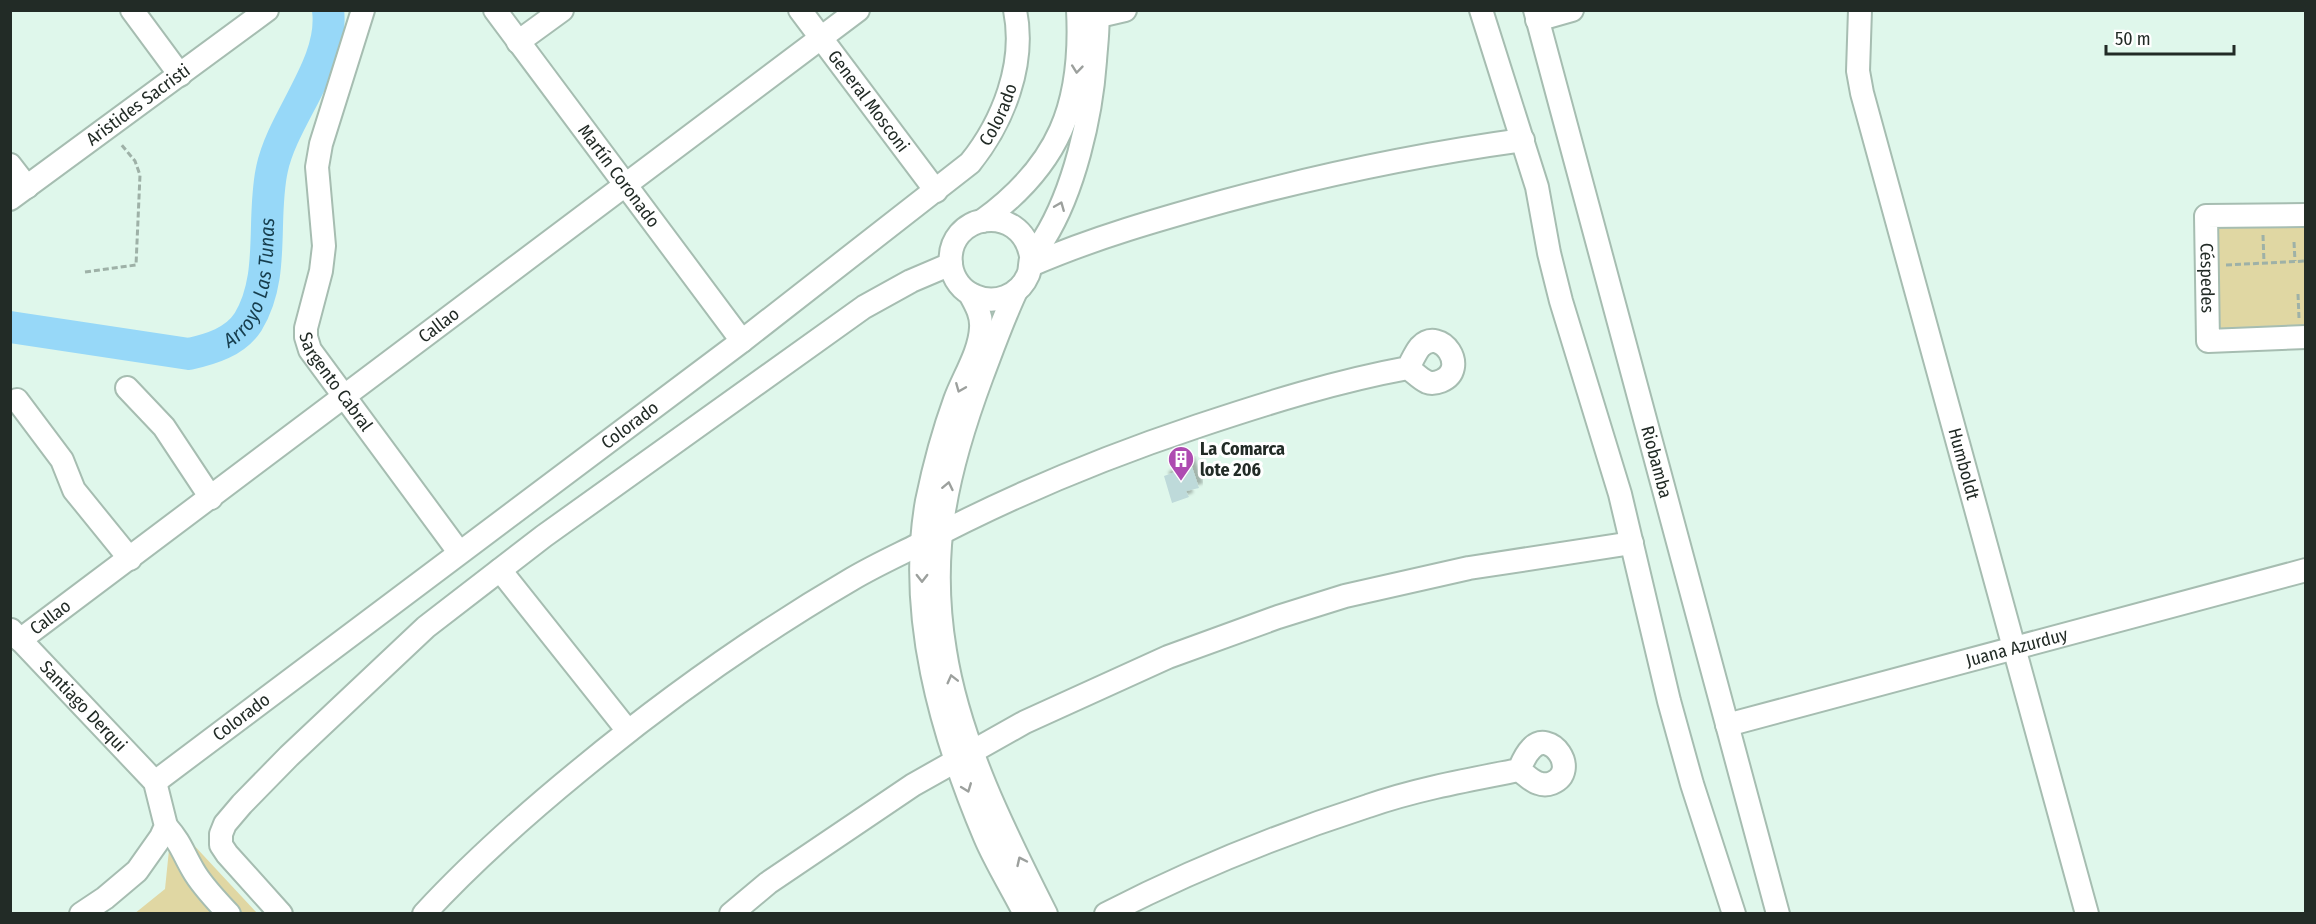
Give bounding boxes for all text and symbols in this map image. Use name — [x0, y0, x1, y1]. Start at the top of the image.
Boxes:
scale bar — [2106, 18, 2234, 56]
text: 50 m — [2115, 28, 2151, 50]
street label: General Mosconi — [823, 46, 914, 156]
street label: Aristides Sacristi — [82, 59, 194, 150]
one-way arrow — [1071, 64, 1084, 73]
street label: Colorado — [974, 81, 1022, 150]
street label: Martín Coronado — [573, 120, 664, 232]
one-way arrow — [1053, 201, 1065, 212]
water label: Arroyo Las Tunas — [218, 217, 279, 353]
street label: Céspedes — [2195, 243, 2219, 314]
street label: Callao — [414, 303, 464, 348]
street label: Sargento Cabral — [294, 330, 377, 436]
one-way arrow — [955, 382, 967, 393]
street label: Colorado — [597, 397, 663, 454]
street label: Riobamba — [1636, 423, 1677, 501]
street label: Humboldt — [1943, 426, 1984, 502]
place label: La Comarca lote 206 — [1200, 438, 1285, 481]
building icon: La Comarca lote 206 — [1166, 444, 1196, 482]
one-way arrow — [940, 481, 953, 491]
one-way arrow — [916, 574, 928, 583]
street label: Callao — [26, 595, 75, 640]
street label: Juana Azurduy — [1963, 623, 2070, 672]
street label: Santiago Derqui — [35, 656, 131, 756]
one-way arrow — [946, 674, 959, 684]
street label: Colorado — [208, 688, 274, 746]
one-way arrow — [959, 783, 972, 793]
one-way arrow — [1016, 856, 1028, 867]

